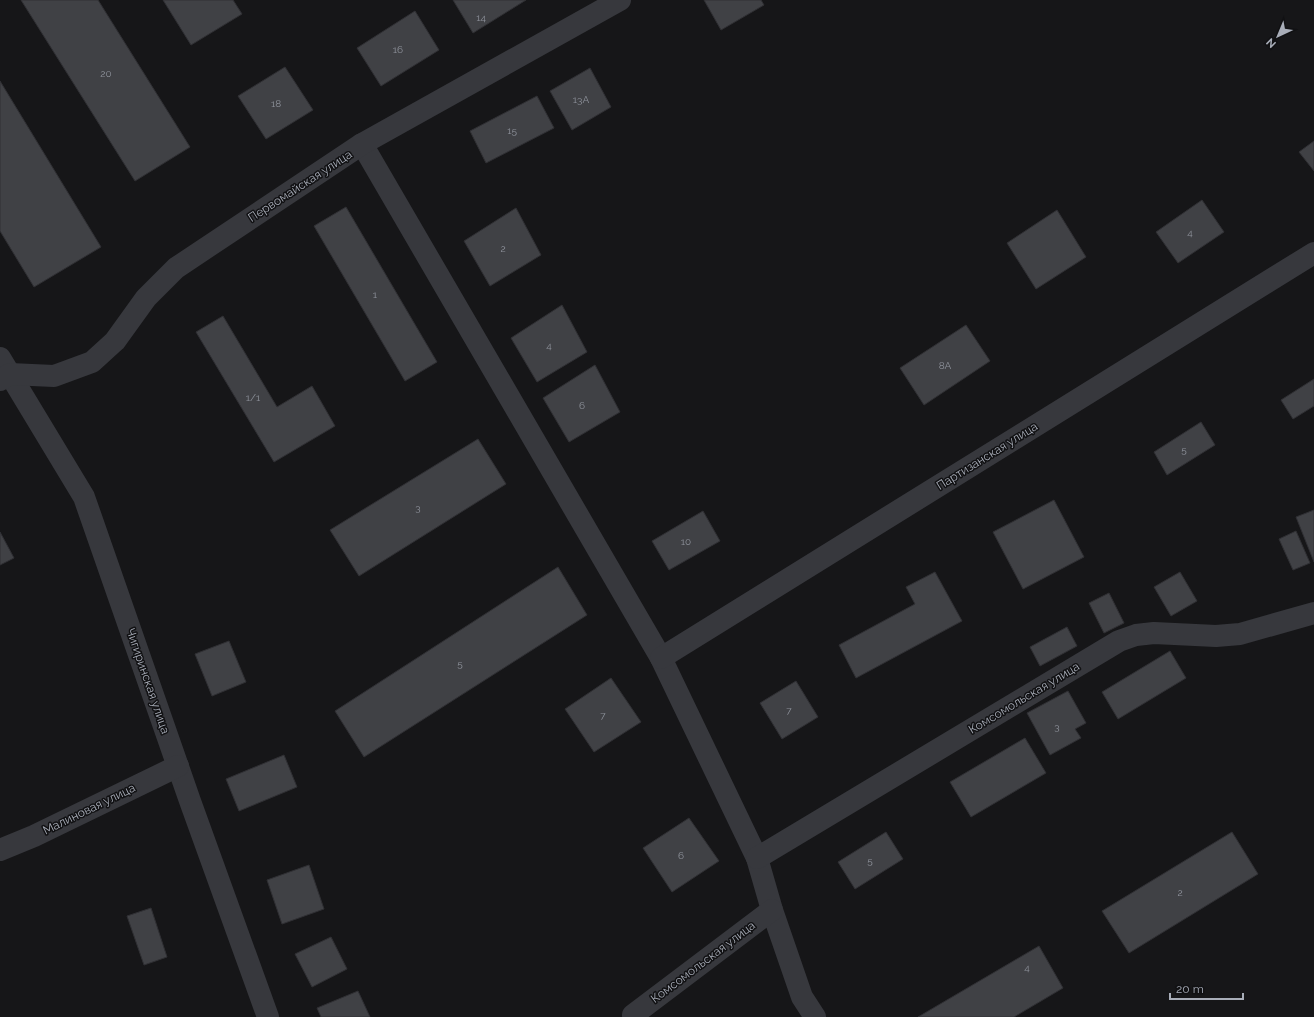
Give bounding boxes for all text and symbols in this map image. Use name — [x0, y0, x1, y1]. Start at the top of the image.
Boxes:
house number: 14 — [476, 12, 486, 23]
north arrow — [1258, 16, 1298, 56]
text: N — [1264, 35, 1279, 50]
house number: 16 — [393, 44, 403, 55]
house number: 20 — [100, 68, 112, 79]
house number: 13А — [573, 94, 589, 105]
house number: 18 — [271, 98, 281, 109]
house number: 15 — [507, 125, 517, 136]
street label: Первомайская улица — [245, 147, 355, 225]
house number: 4 — [1187, 227, 1193, 238]
house number: 2 — [500, 243, 506, 254]
house number: 1 — [373, 289, 378, 300]
house number: 4 — [546, 340, 552, 351]
house number: 8А — [939, 360, 952, 371]
house number: 1/1 — [246, 392, 261, 403]
house number: 6 — [579, 400, 585, 411]
street label: Партизанская улица — [934, 419, 1040, 493]
house number: 5 — [1181, 444, 1187, 455]
house number: 3 — [415, 502, 421, 513]
house number: 10 — [681, 536, 691, 547]
street label: Чигиринская улица — [123, 626, 173, 736]
house number: 5 — [457, 658, 463, 669]
street label: Комсомольская улица — [966, 659, 1082, 737]
house number: 7 — [786, 705, 792, 716]
house number: 7 — [600, 710, 606, 721]
house number: 3 — [1054, 721, 1060, 732]
street label: Малиновая улица — [41, 781, 137, 837]
house number: 6 — [678, 850, 684, 861]
house number: 5 — [867, 855, 873, 866]
house number: 2 — [1177, 887, 1183, 898]
street label: Комсомольская улица — [648, 918, 758, 1006]
house number: 4 — [1024, 962, 1030, 973]
scale bar — [1170, 975, 1243, 1001]
text: 20 m — [1176, 982, 1204, 996]

